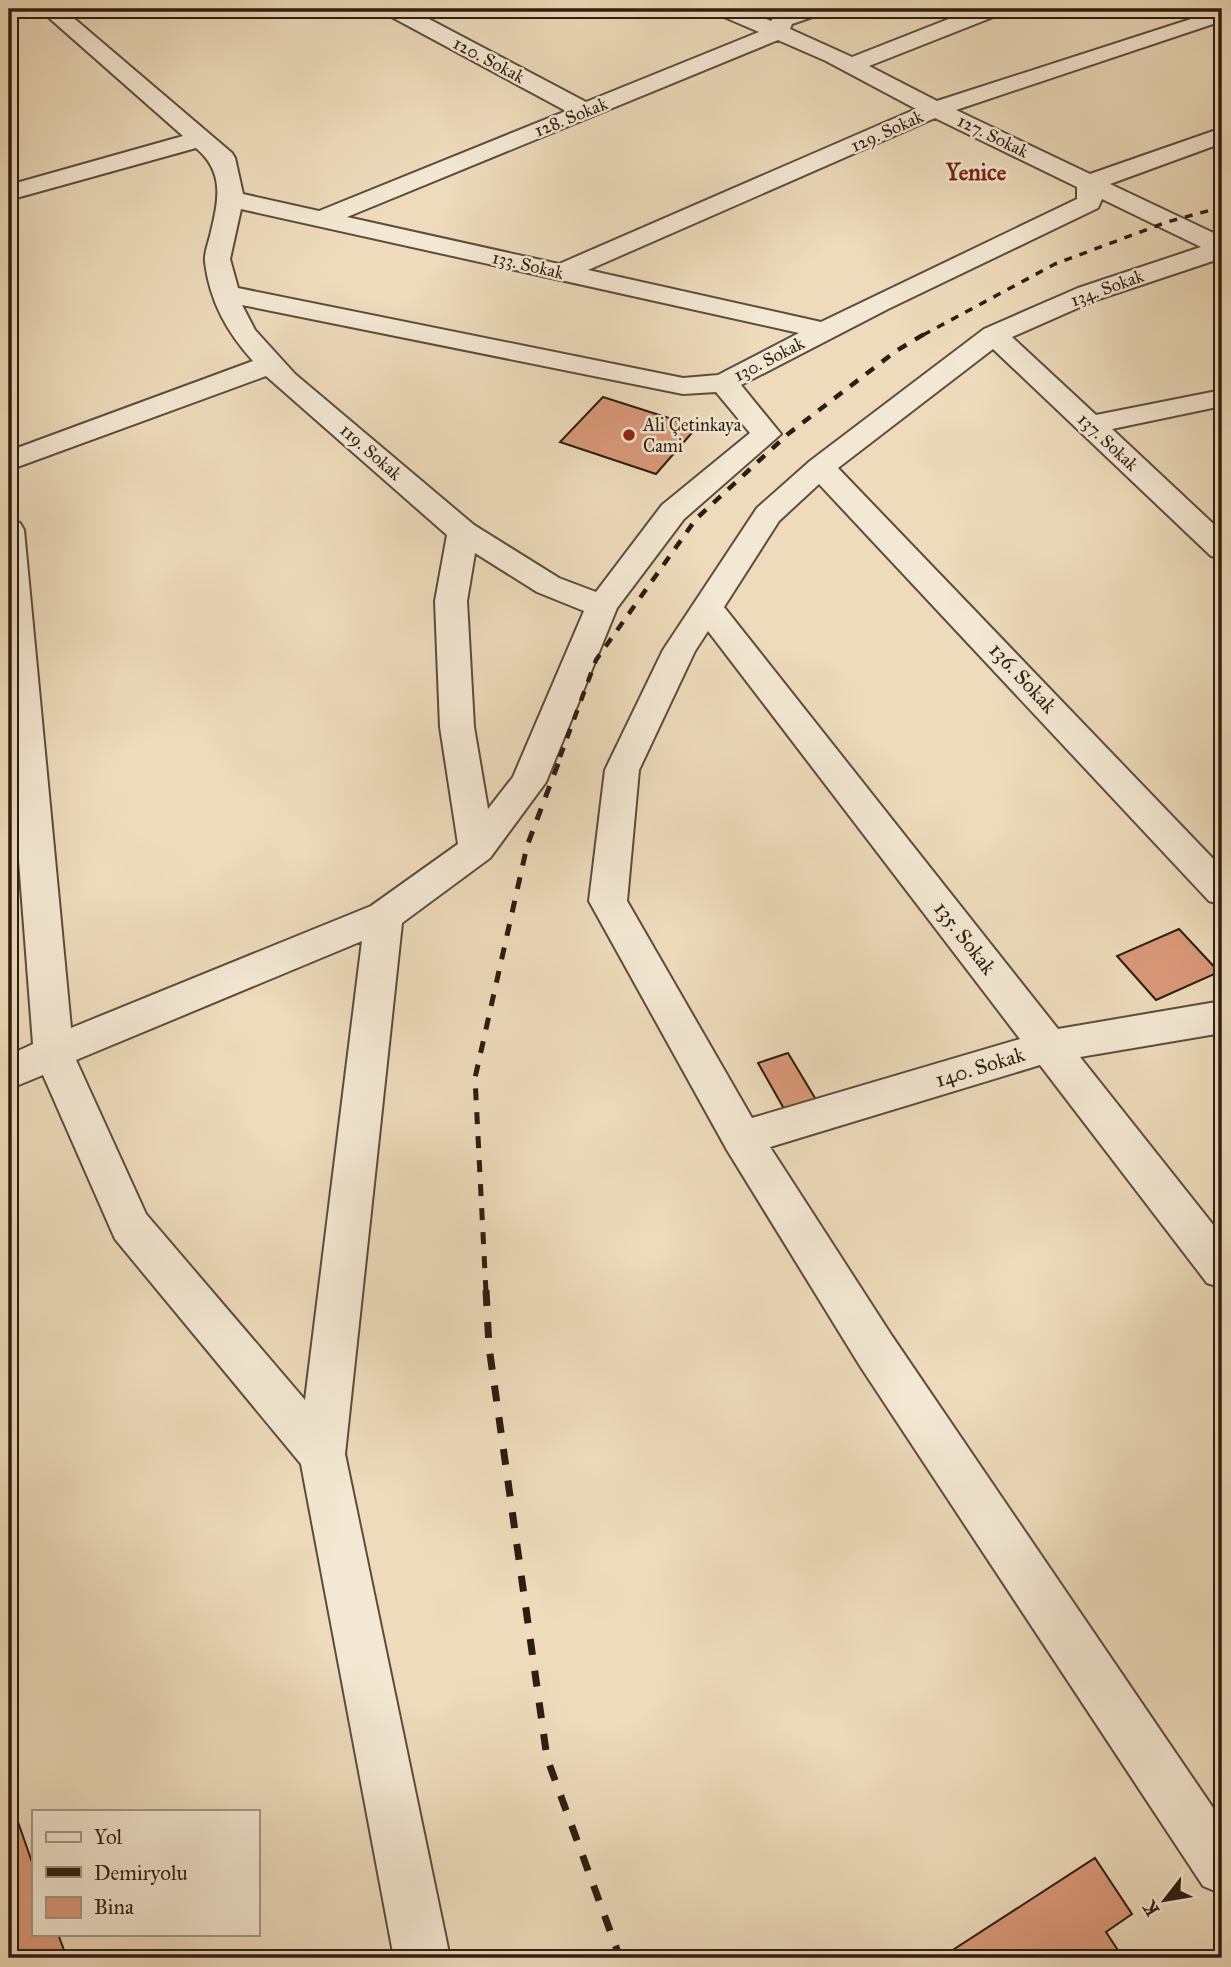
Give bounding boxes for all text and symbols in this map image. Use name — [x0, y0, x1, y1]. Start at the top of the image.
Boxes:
street label: 120. Sokak — [449, 32, 529, 88]
street label: 128. Sokak — [531, 92, 611, 142]
street label: 129. Sokak — [847, 105, 927, 157]
street label: 127. Sokak — [954, 109, 1033, 163]
district label: Yenice — [945, 158, 1007, 186]
street label: 133. Sokak — [490, 246, 567, 284]
street label: 134. Sokak — [1067, 264, 1147, 311]
street label: 130. Sokak — [730, 332, 809, 386]
street label: 137. Sokak — [1073, 408, 1143, 476]
place label: Ali Çetinkaya Cami — [642, 414, 742, 457]
street label: 119. Sokak — [335, 419, 407, 485]
marker: Ali Çetinkaya Cami — [621, 427, 637, 443]
street label: 136. Sokak — [984, 637, 1062, 719]
street label: 135. Sokak — [928, 896, 1002, 980]
street label: 140. Sokak — [932, 1041, 1028, 1093]
legend — [32, 1810, 259, 1936]
text: Yol — [94, 1824, 123, 1850]
text: Demiryolu — [94, 1860, 188, 1886]
north arrow — [1130, 1866, 1200, 1936]
text: Bina — [94, 1894, 134, 1920]
text: K — [1137, 1895, 1164, 1920]

